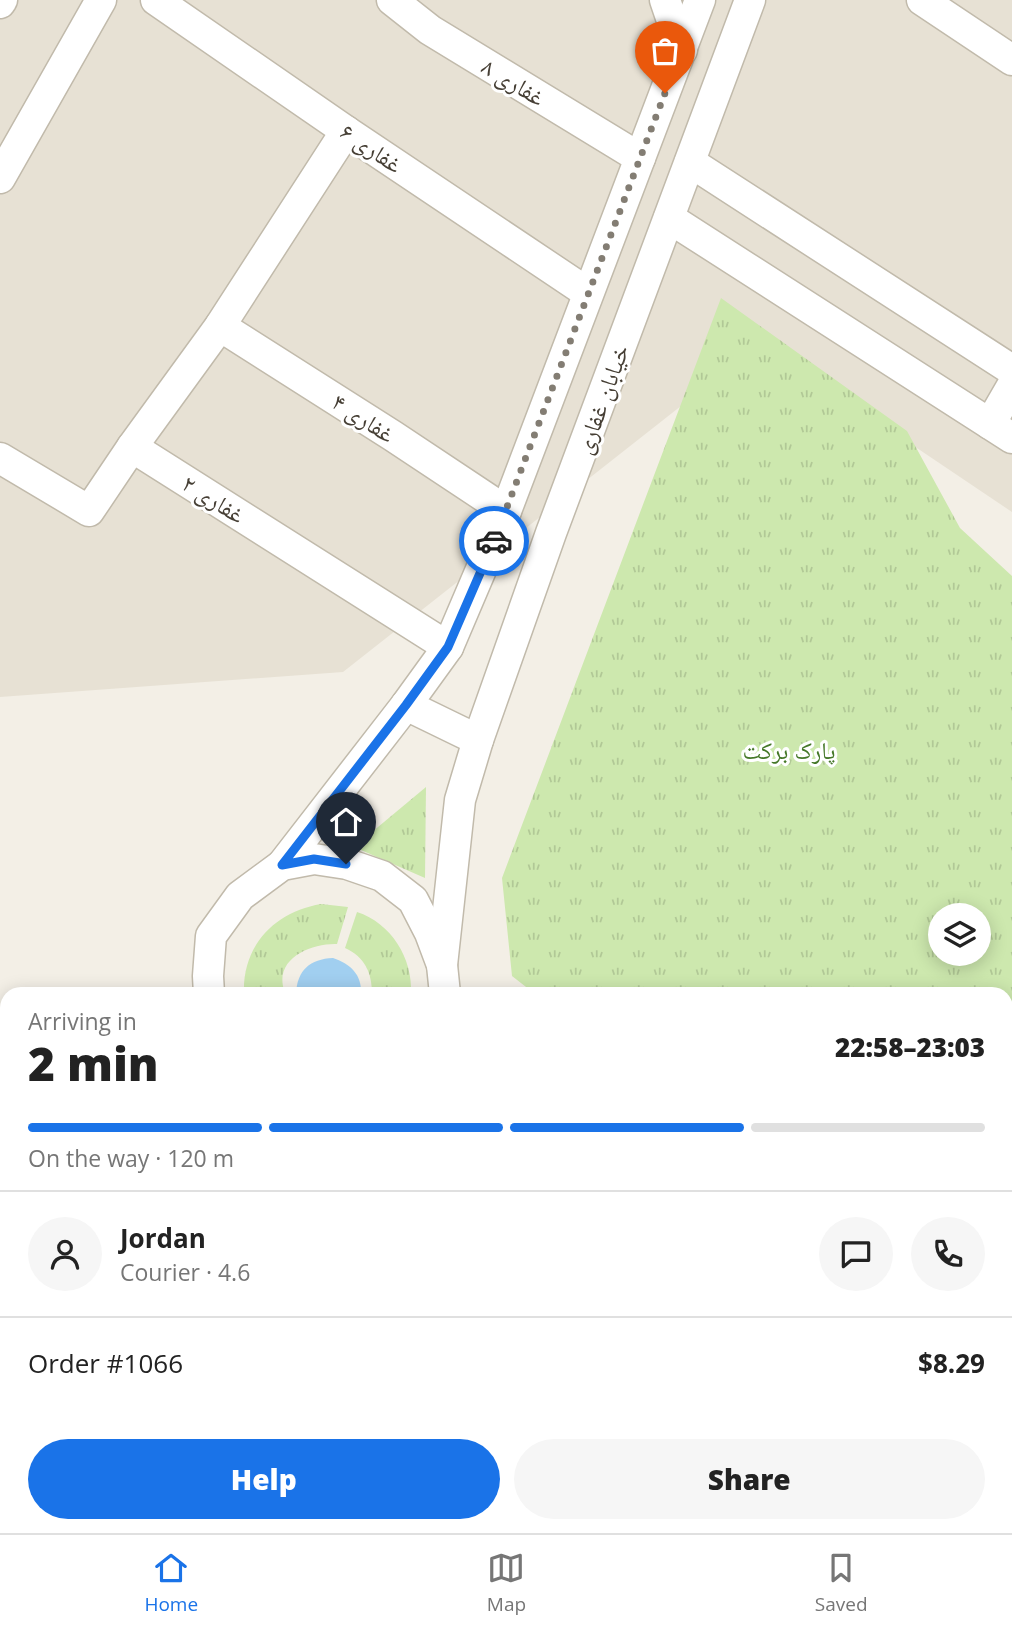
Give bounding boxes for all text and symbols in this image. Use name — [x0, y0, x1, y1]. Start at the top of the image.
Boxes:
pin — [635, 21, 695, 93]
icon: bag — [646, 32, 684, 70]
street label: غفاری ۸ — [476, 49, 552, 113]
street label: غفاری ۶ — [334, 114, 410, 180]
street label: خیابان غفاری — [566, 340, 636, 458]
street label: غفاری ۴ — [326, 384, 402, 450]
street label: غفاری ۲ — [176, 466, 252, 530]
courier — [459, 506, 529, 576]
icon: car — [475, 522, 513, 560]
park label: پارک برکت — [743, 733, 836, 766]
pin — [316, 792, 376, 864]
icon: home — [327, 803, 365, 841]
map controls — [928, 903, 991, 966]
button: layers — [928, 903, 991, 966]
text: Arriving in — [28, 1005, 137, 1037]
text: 22:58–23:03 — [835, 1029, 985, 1065]
text: 2 min — [28, 1032, 159, 1094]
text: On the way · 120 m — [28, 1142, 234, 1174]
button: person — [28, 1217, 102, 1291]
button: chat — [819, 1217, 893, 1291]
button: phone — [911, 1217, 985, 1291]
text: Jordan — [120, 1220, 206, 1256]
text: Courier · 4.6 — [120, 1256, 250, 1288]
text: Order #1066 — [28, 1345, 183, 1381]
text: $8.29 — [918, 1345, 985, 1381]
button: Help — [28, 1439, 500, 1519]
button: Share — [514, 1439, 985, 1519]
tab: Home — [144, 1549, 198, 1617]
tab: Map — [487, 1549, 526, 1617]
tab: Saved — [815, 1549, 868, 1617]

